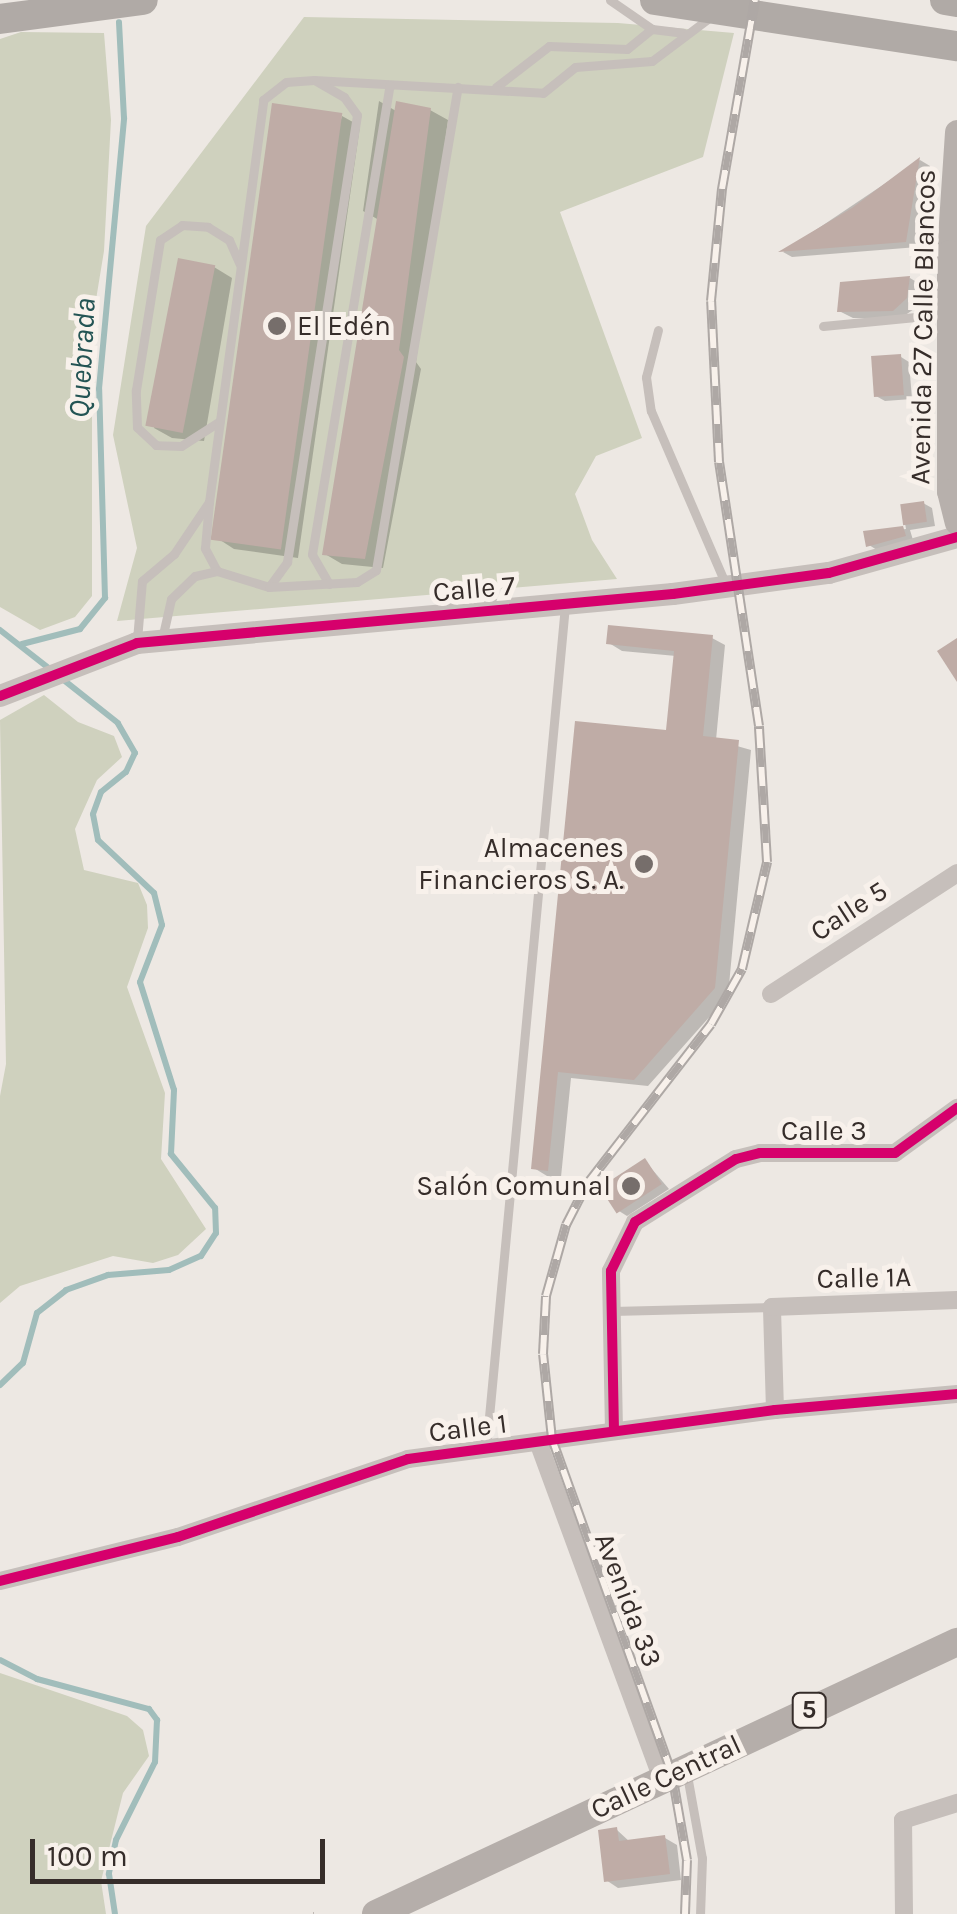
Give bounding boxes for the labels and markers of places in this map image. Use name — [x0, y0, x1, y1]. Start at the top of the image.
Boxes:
place label: El Edén — [297, 309, 391, 343]
marker: El Edén — [266, 315, 288, 337]
place label: Almacenes Financieros S. A. — [418, 831, 624, 897]
marker: Almacenes Financieros S. A. — [633, 853, 655, 875]
place label: Salón Comunal — [416, 1169, 611, 1203]
marker: Salón Comunal — [620, 1175, 642, 1197]

